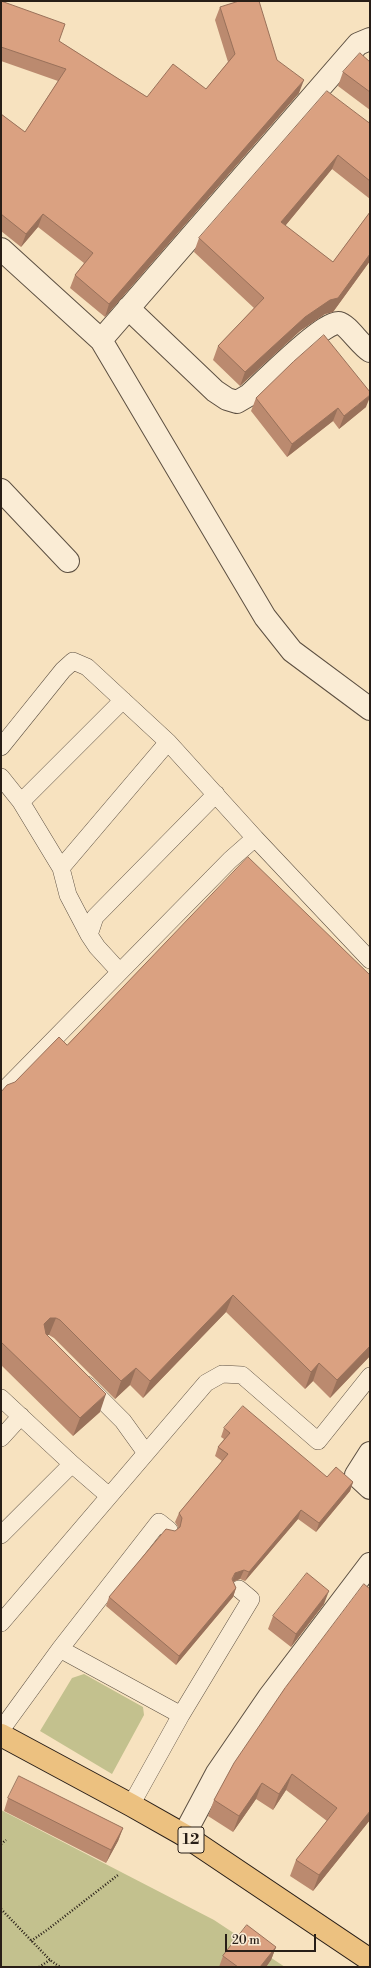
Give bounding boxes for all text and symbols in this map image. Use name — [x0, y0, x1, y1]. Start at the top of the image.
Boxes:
road number: 12 — [178, 1827, 204, 1853]
scale bar — [227, 1926, 318, 1952]
text: 20 m — [232, 1933, 260, 1948]

